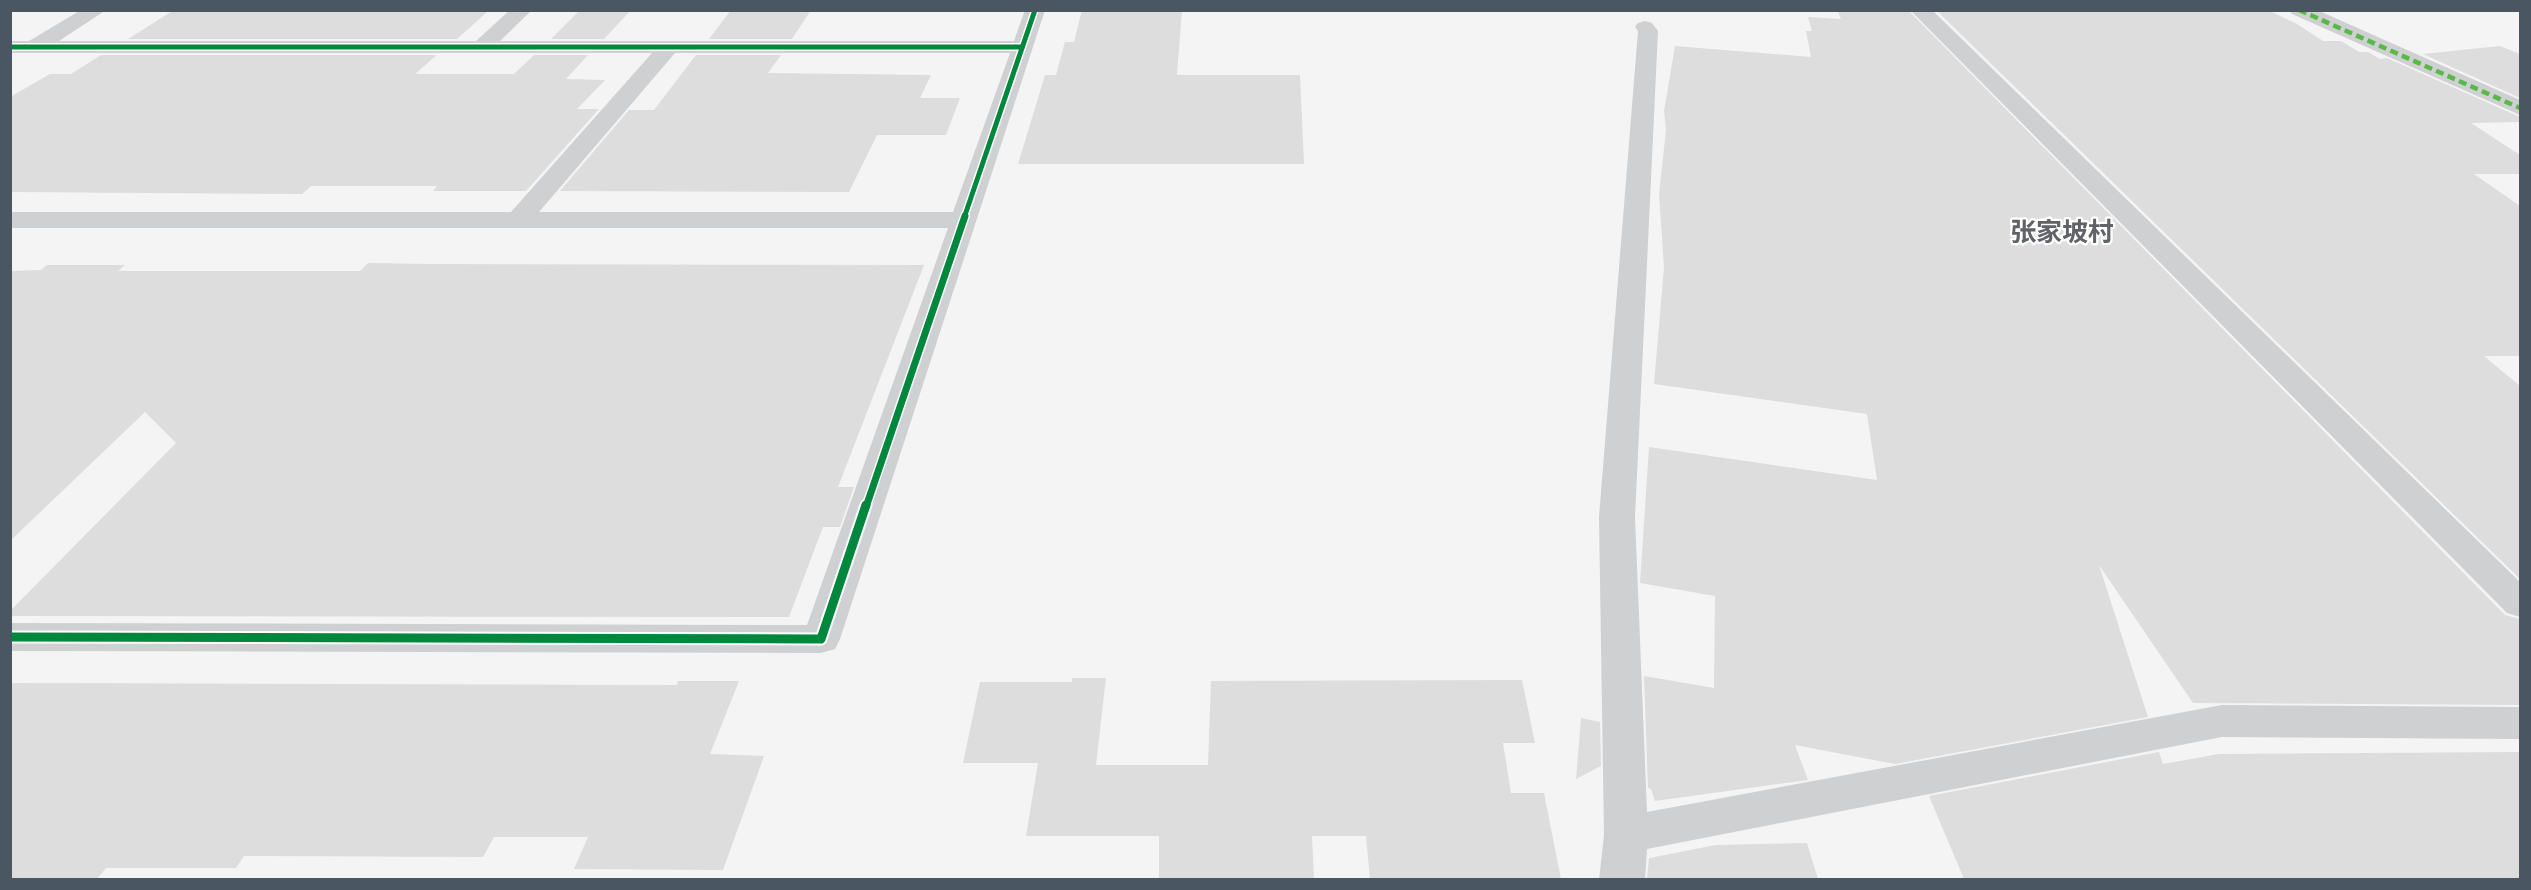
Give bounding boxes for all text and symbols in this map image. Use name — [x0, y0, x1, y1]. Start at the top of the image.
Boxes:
district label: 张家坡村 — [2010, 218, 2114, 249]

